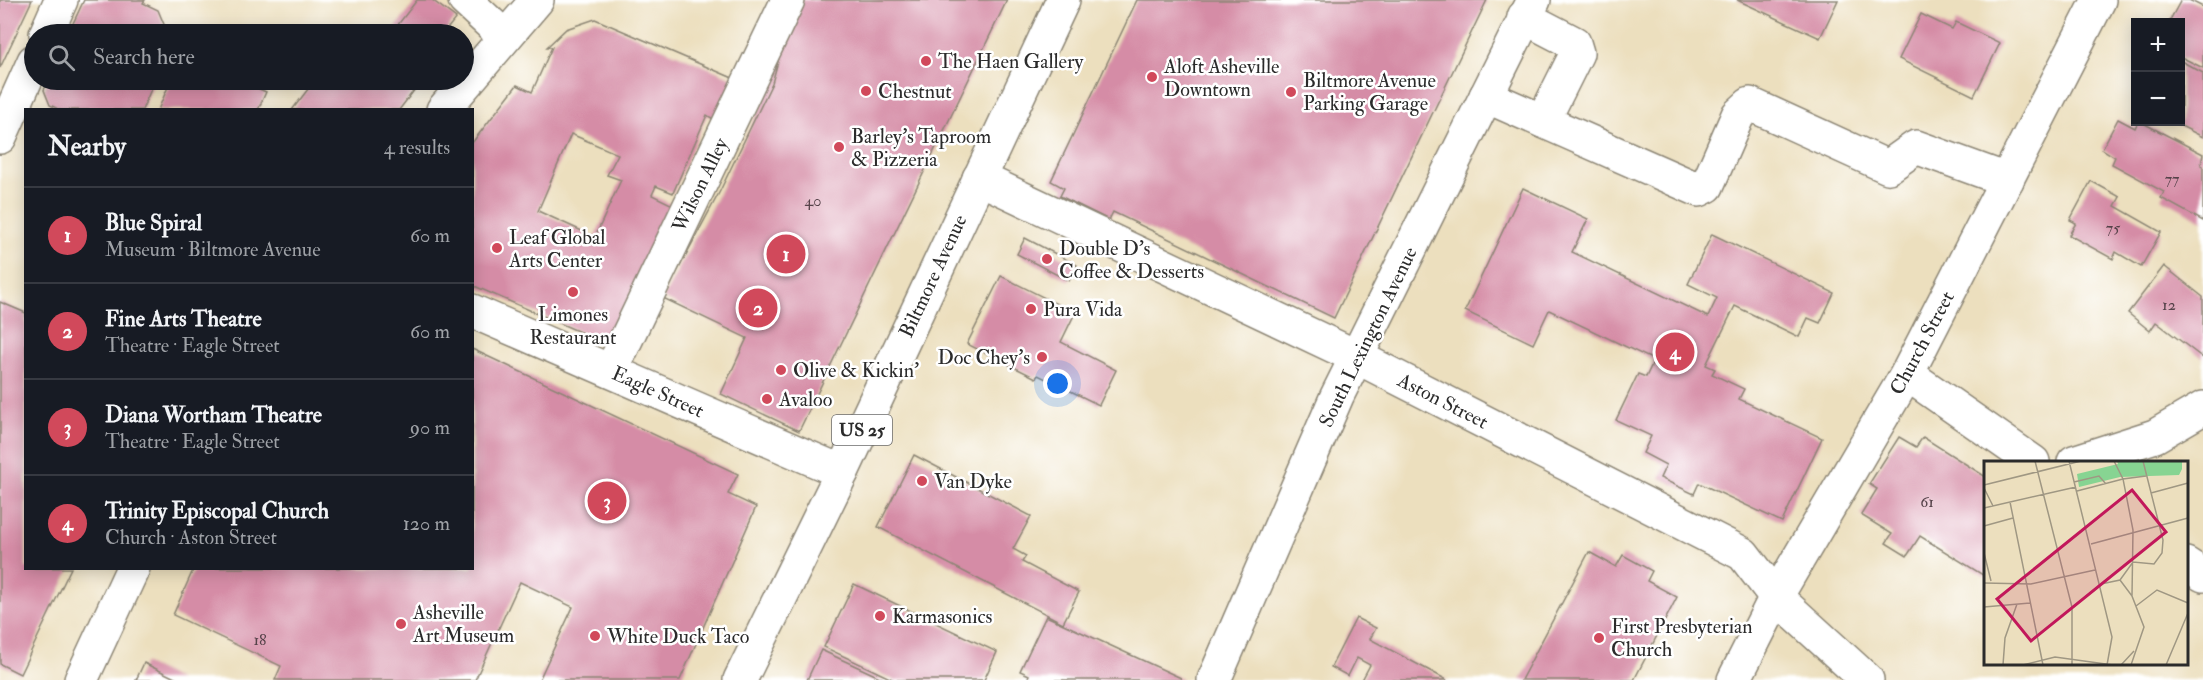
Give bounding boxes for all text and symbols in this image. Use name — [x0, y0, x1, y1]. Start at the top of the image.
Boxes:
map controls — [2131, 18, 2185, 126]
button: + — [2131, 18, 2185, 72]
search box — [24, 24, 474, 90]
icon: search — [45, 41, 78, 74]
text: Search here — [93, 43, 195, 71]
place label: The Haen Gallery — [938, 49, 1084, 74]
marker: The Haen Gallery — [919, 54, 933, 68]
place label: Aloft Asheville Downtown — [1163, 54, 1279, 102]
place label: Biltmore Avenue Parking Garage — [1303, 68, 1436, 116]
marker: Aloft Asheville Downtown — [1145, 70, 1159, 84]
button: − — [2131, 72, 2185, 126]
place label: Chestnut — [878, 79, 952, 104]
marker: Chestnut — [859, 84, 873, 98]
marker: Biltmore Avenue Parking Garage — [1284, 85, 1298, 99]
place label: Barley's Taproom & Pizzeria — [851, 124, 992, 172]
text: Nearby — [48, 131, 126, 163]
street label: Wilson Alley — [666, 133, 734, 237]
text: 4 results — [384, 135, 450, 160]
marker: Barley's Taproom & Pizzeria — [832, 140, 846, 154]
house number: 77 — [2165, 169, 2180, 189]
house number: 40 — [805, 191, 821, 211]
text: Blue Spiral — [105, 209, 202, 237]
street label: Biltmore Avenue — [894, 211, 972, 341]
house number: 75 — [2106, 218, 2120, 238]
text: 1 — [64, 223, 71, 248]
text: 60 m — [410, 223, 450, 248]
place label: Leaf Global Arts Center — [508, 225, 605, 273]
pin: 1 — [766, 232, 806, 276]
place label: Double D's Coffee & Desserts — [1059, 236, 1204, 284]
text: Museum · Biltmore Avenue — [105, 237, 321, 262]
marker: Leaf Global Arts Center — [490, 241, 504, 255]
street label: South Lexington Avenue — [1313, 243, 1423, 431]
marker: Double D's Coffee & Desserts — [1040, 252, 1054, 266]
marker: Limones Restaurant — [566, 285, 580, 299]
pin: 2 — [738, 286, 777, 330]
street label: Church Street — [1884, 286, 1960, 399]
house number: 12 — [2162, 295, 2176, 315]
place label: Pura Vida — [1043, 297, 1123, 322]
place label: Limones Restaurant — [530, 302, 617, 350]
marker: Pura Vida — [1024, 302, 1038, 316]
text: Fine Arts Theatre — [105, 305, 262, 333]
text: 2 — [62, 319, 73, 344]
text: 60 m — [410, 319, 450, 344]
pin: 4 — [1656, 330, 1694, 374]
text: Theatre · Eagle Street — [105, 333, 280, 358]
place label: Doc Chey's — [937, 345, 1030, 370]
marker: Doc Chey's — [1035, 350, 1049, 364]
place label: Olive & Kickin' — [793, 358, 919, 383]
street label: Eagle Street — [608, 361, 708, 424]
marker: Olive & Kickin' — [774, 363, 788, 377]
street label: Aston Street — [1393, 367, 1493, 435]
your location — [1043, 369, 1072, 398]
place label: Avaloo — [778, 387, 832, 412]
marker: Avaloo — [760, 392, 774, 406]
text: Diana Wortham Theatre — [105, 401, 322, 429]
text: 3 — [64, 415, 71, 440]
text: 90 m — [410, 415, 450, 440]
road number: US 25 — [832, 415, 892, 445]
text: Theatre · Eagle Street — [105, 429, 280, 454]
inset map — [1984, 461, 2188, 665]
place label: Van Dyke — [934, 469, 1012, 494]
marker: Van Dyke — [915, 474, 929, 488]
pin: 3 — [588, 478, 626, 524]
house number: 61 — [1920, 492, 1934, 512]
text: Trinity Episcopal Church — [105, 497, 329, 525]
text: 4 — [62, 511, 73, 536]
text: 120 m — [403, 511, 450, 536]
text: Church · Aston Street — [105, 525, 277, 550]
place label: Asheville Art Museum — [412, 600, 515, 648]
place label: Karmasonics — [892, 604, 992, 629]
marker: Karmasonics — [873, 609, 887, 623]
place label: First Presbyterian Church — [1611, 614, 1753, 662]
marker: Asheville Art Museum — [394, 617, 408, 631]
place label: White Duck Taco — [606, 624, 749, 649]
marker: White Duck Taco — [588, 629, 602, 643]
house number: 18 — [253, 630, 267, 650]
marker: First Presbyterian Church — [1592, 631, 1606, 645]

